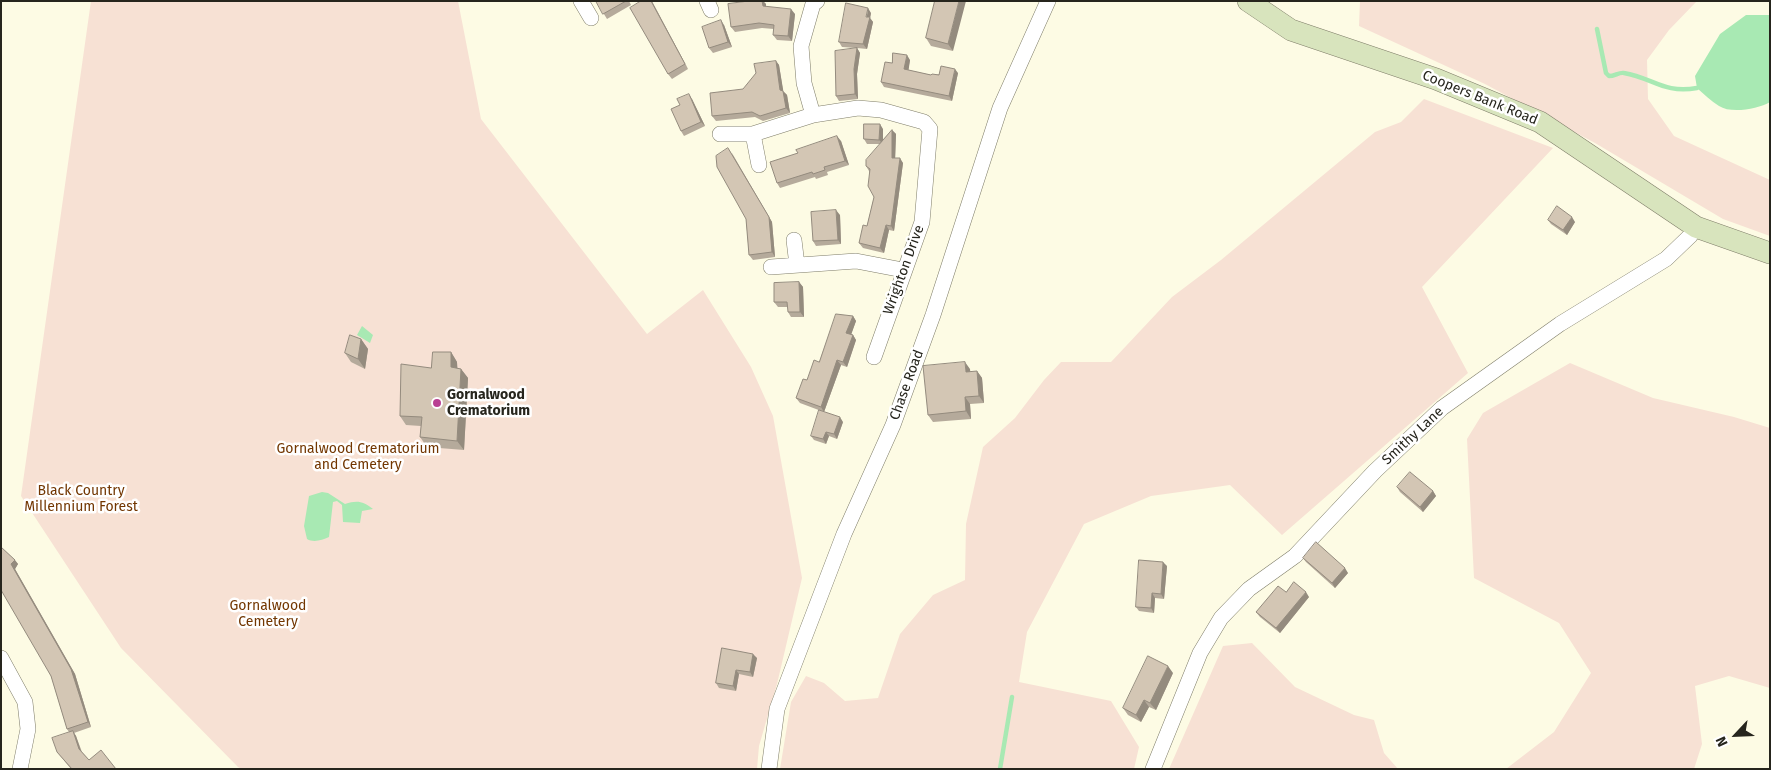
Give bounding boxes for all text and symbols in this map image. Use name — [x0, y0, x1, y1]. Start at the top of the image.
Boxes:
street label: Coopers Bank Road — [1420, 67, 1540, 129]
street label: Wrighton Drive — [880, 223, 928, 317]
street label: Chase Road — [887, 348, 927, 422]
place label: Gornalwood Crematorium — [447, 387, 530, 420]
marker: Gornalwood Crematorium — [431, 397, 443, 409]
street label: Smithy Lane — [1379, 403, 1447, 469]
park label: Gornalwood Crematorium and Cemetery — [276, 441, 440, 474]
park label: Black Country Millennium Forest — [24, 483, 138, 516]
park label: Gornalwood Cemetery — [230, 598, 306, 630]
north arrow — [1711, 710, 1761, 760]
text: N — [1712, 734, 1732, 749]

